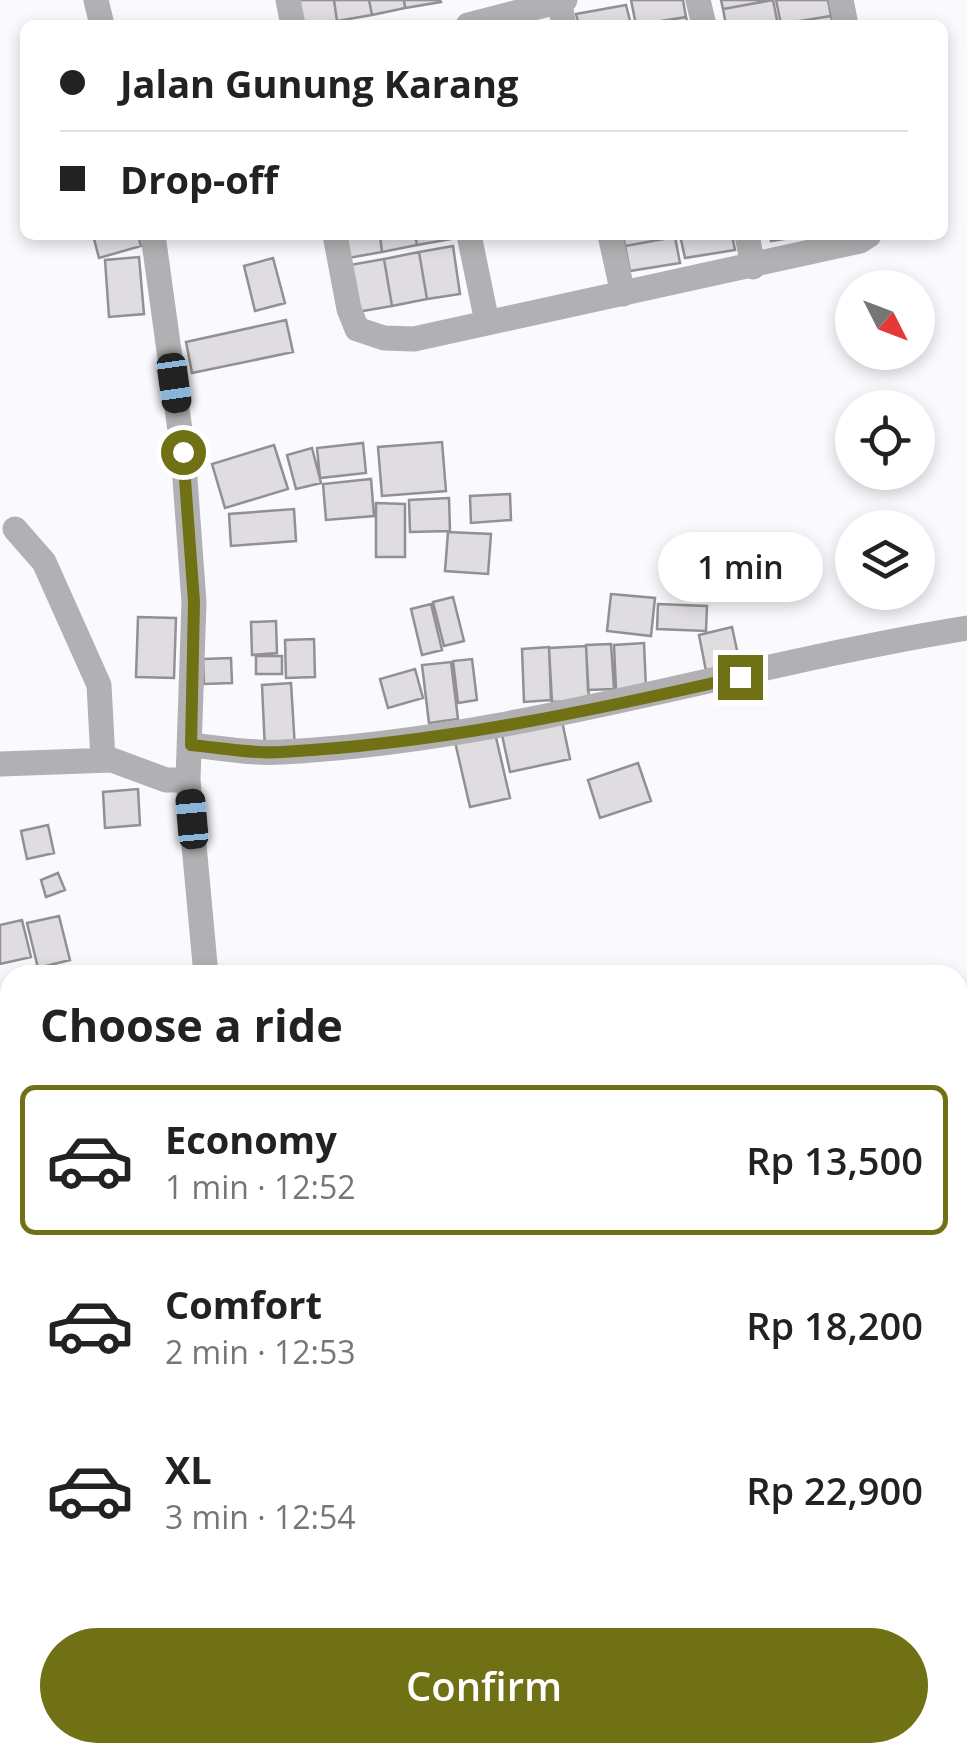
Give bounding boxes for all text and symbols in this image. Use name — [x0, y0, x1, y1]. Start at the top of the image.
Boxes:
text: Jalan Gunung Karang — [120, 57, 519, 109]
text: Drop-off — [120, 153, 278, 205]
north arrow — [835, 270, 935, 370]
map controls — [835, 270, 935, 610]
car — [155, 351, 193, 415]
button: locate — [835, 390, 935, 490]
route start — [161, 430, 206, 475]
button: layers — [835, 510, 935, 610]
callout: 1 min — [658, 532, 822, 602]
text: 1 min — [697, 545, 784, 588]
route end — [718, 655, 763, 700]
car — [174, 788, 210, 850]
text: Choose a ride — [40, 994, 343, 1055]
text: Economy — [165, 1113, 337, 1165]
icon: car — [45, 1115, 135, 1205]
text: Rp 13,500 — [746, 1134, 923, 1186]
text: 1 min · 12:52 — [165, 1165, 356, 1208]
text: Comfort — [165, 1278, 322, 1330]
icon: car — [45, 1280, 135, 1370]
text: Rp 18,200 — [746, 1299, 923, 1351]
text: 2 min · 12:53 — [165, 1330, 356, 1373]
text: XL — [165, 1443, 212, 1495]
icon: car — [45, 1445, 135, 1535]
text: Rp 22,900 — [746, 1464, 923, 1516]
text: 3 min · 12:54 — [165, 1495, 356, 1538]
button: Confirm — [40, 1628, 928, 1743]

